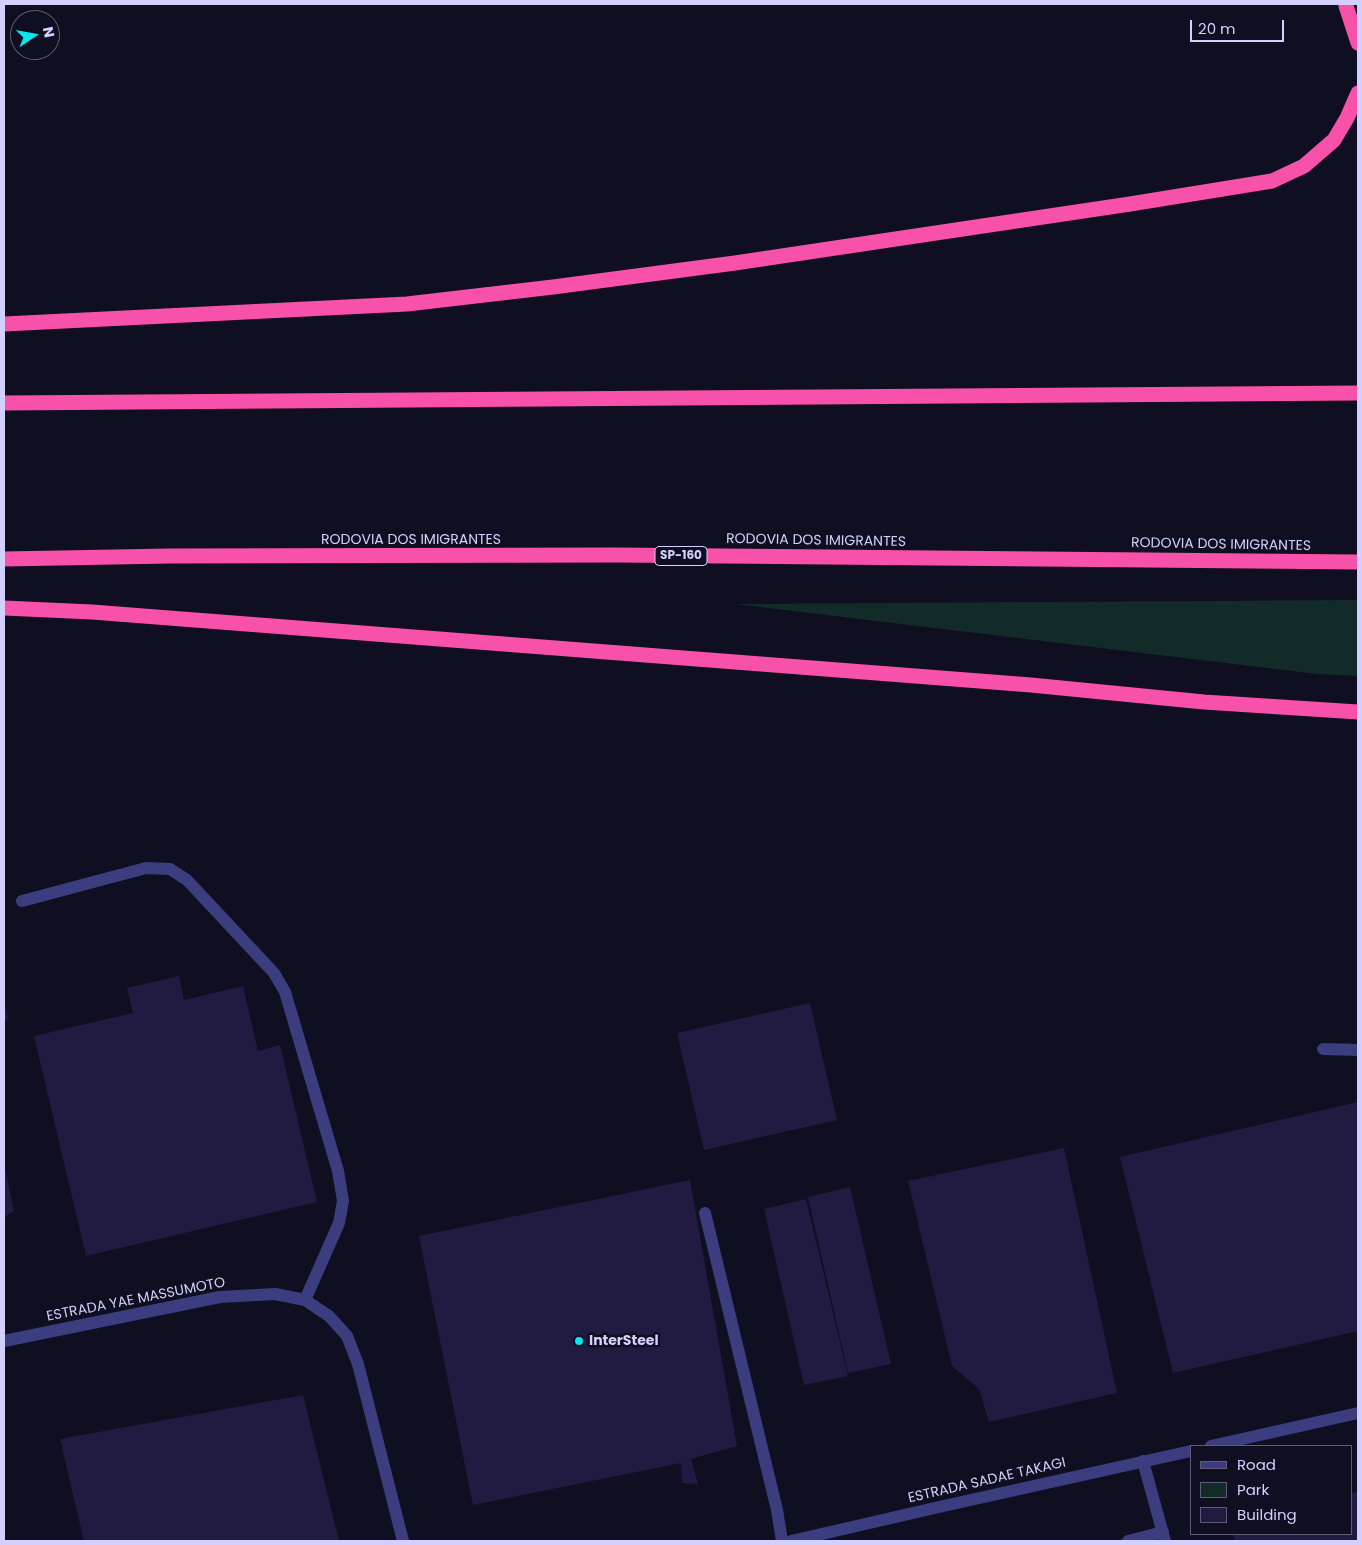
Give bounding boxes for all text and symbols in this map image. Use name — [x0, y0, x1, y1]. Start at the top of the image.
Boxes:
north arrow — [10, 10, 60, 60]
scale bar — [1192, 10, 1286, 42]
text: 20 m — [1198, 18, 1236, 39]
text: N — [38, 25, 60, 39]
street label: RODOVIA DOS IMIGRANTES — [726, 531, 906, 551]
street label: RODOVIA DOS IMIGRANTES — [321, 532, 501, 548]
street label: RODOVIA DOS IMIGRANTES — [1131, 535, 1311, 555]
road number: SP-160 — [655, 546, 707, 566]
street label: ESTRADA YAE MASSUMOTO — [45, 1274, 227, 1326]
place label: InterSteel — [589, 1333, 659, 1349]
marker: InterSteel — [573, 1335, 585, 1347]
legend — [1190, 1445, 1352, 1535]
text: Road — [1237, 1454, 1276, 1475]
street label: ESTRADA SADAE TAKAGI — [907, 1455, 1067, 1507]
text: Park — [1237, 1479, 1269, 1500]
text: Building — [1237, 1504, 1297, 1525]

